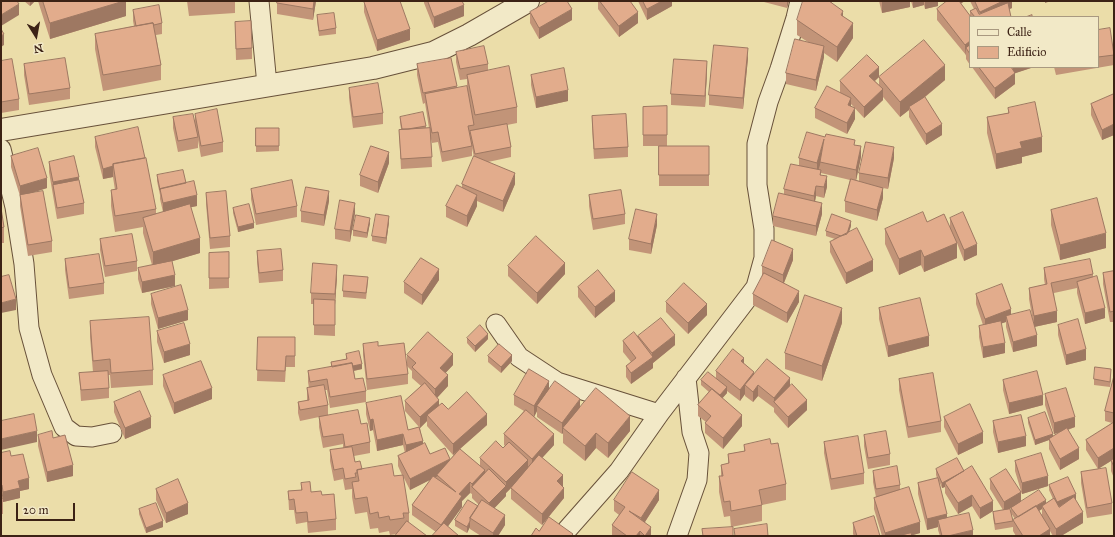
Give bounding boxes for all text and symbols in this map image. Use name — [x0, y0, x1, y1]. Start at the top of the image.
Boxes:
north arrow — [16, 16, 56, 56]
legend — [969, 16, 1099, 68]
text: Calle — [1007, 25, 1032, 39]
text: N — [33, 41, 44, 56]
text: Edificio — [1007, 45, 1046, 59]
scale bar — [18, 495, 77, 521]
text: 20 m — [23, 503, 49, 517]

